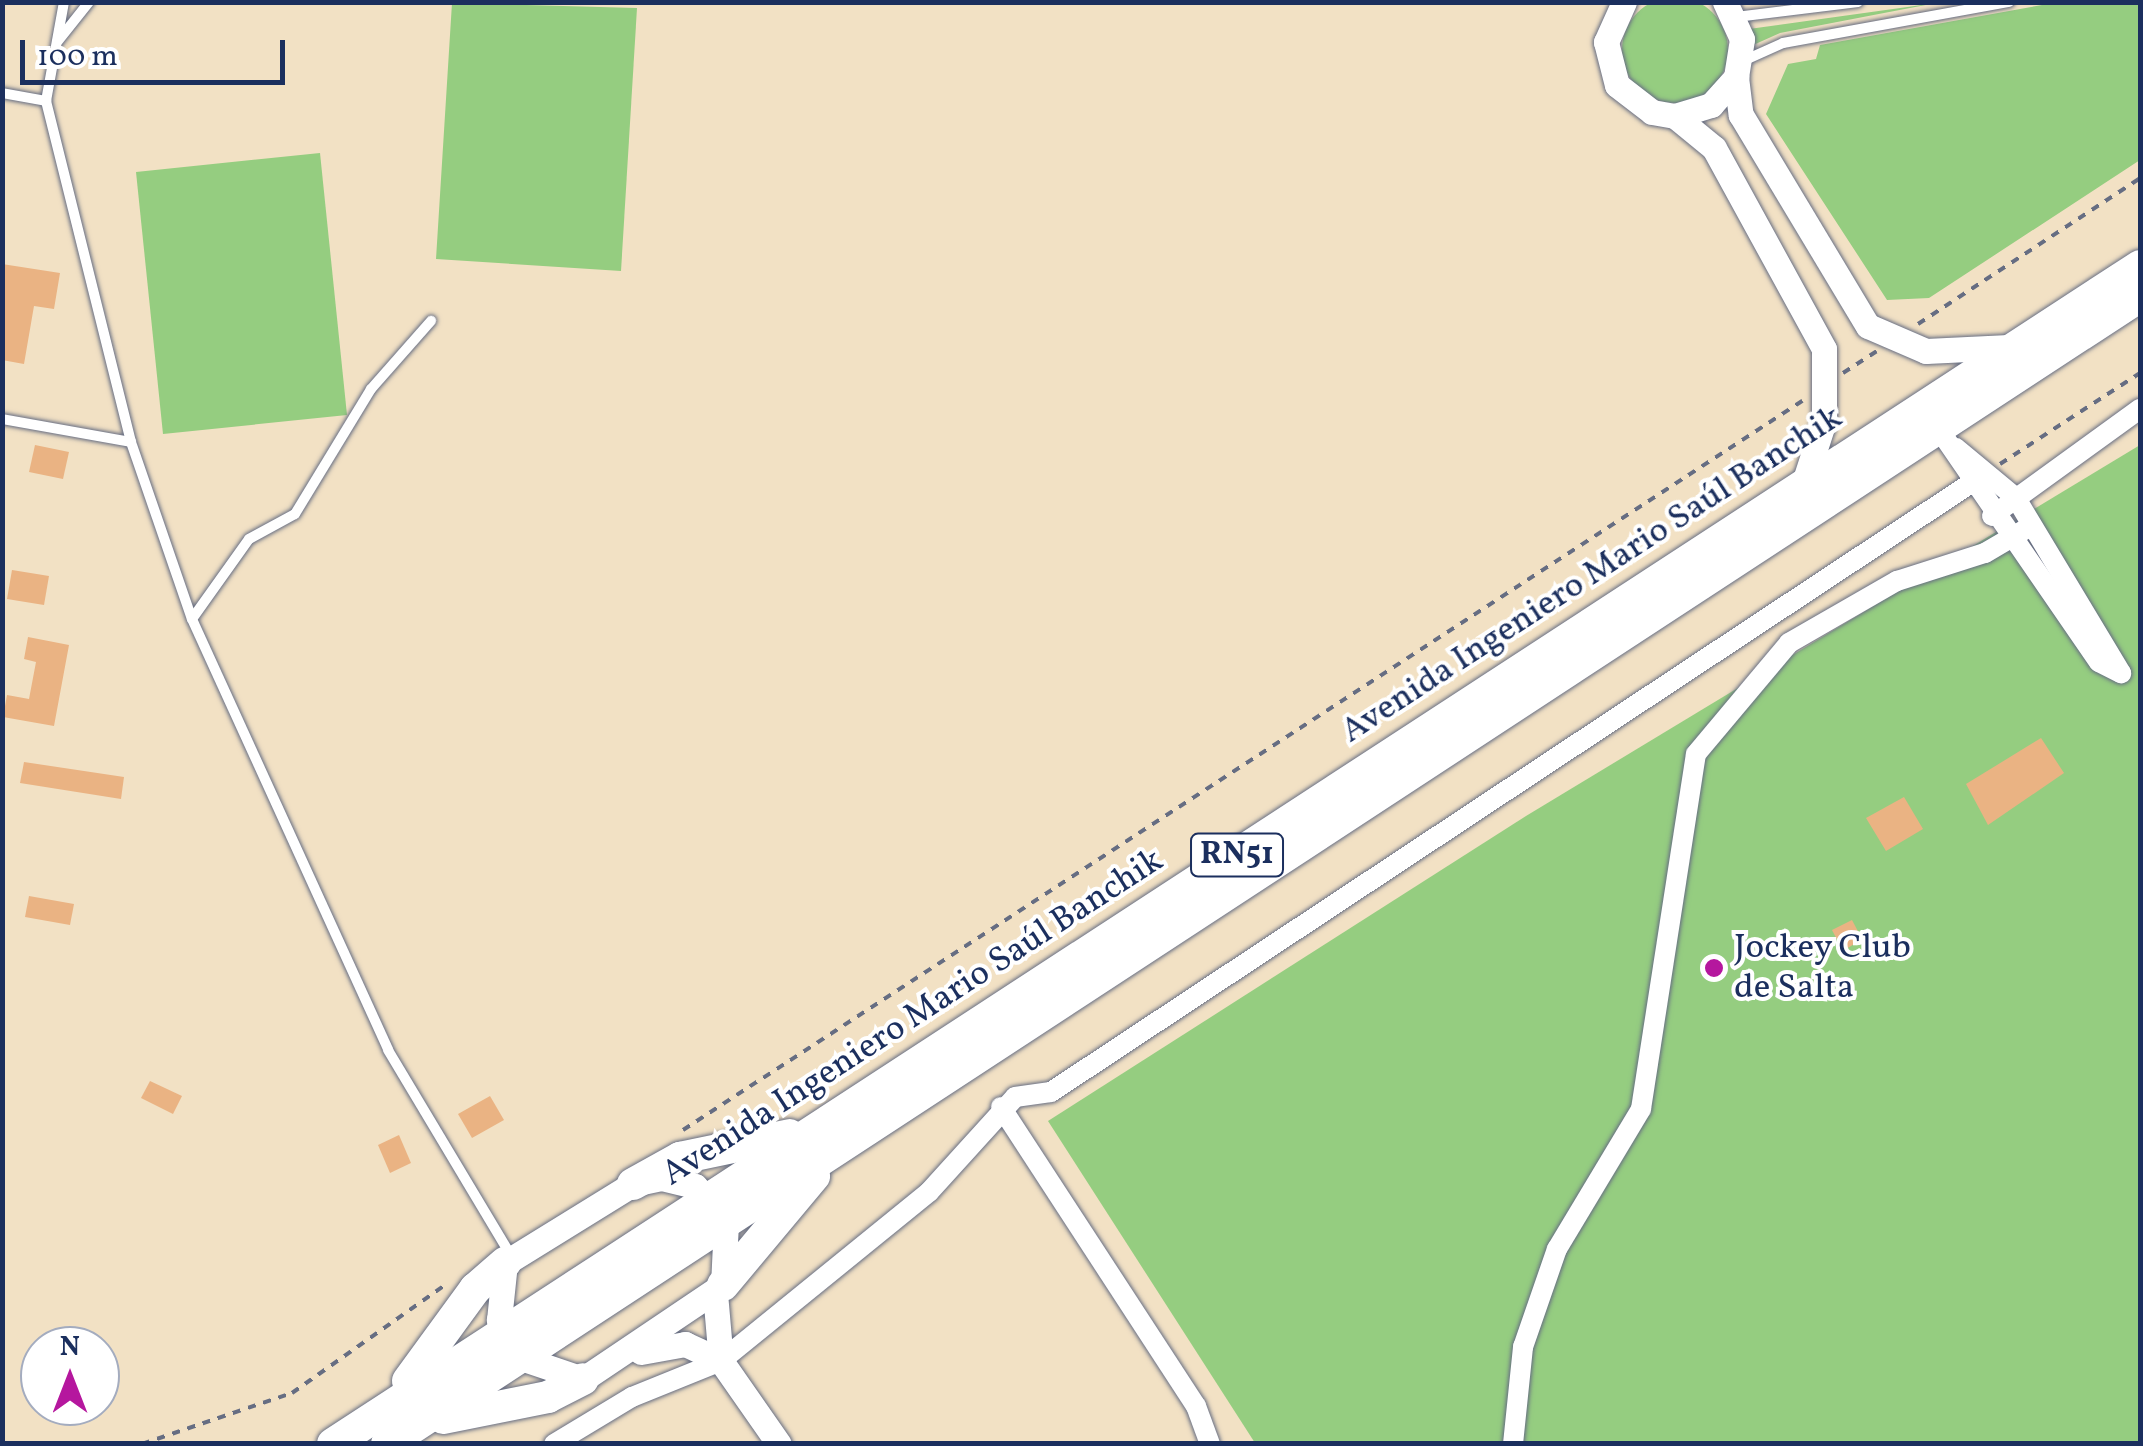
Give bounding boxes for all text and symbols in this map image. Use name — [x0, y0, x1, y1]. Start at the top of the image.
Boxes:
scale bar — [25, 20, 290, 82]
text: 100 m — [37, 36, 118, 78]
street label: Avenida Ingeniero Mario Saúl Banchik — [1334, 397, 1850, 753]
road number: RN51 — [1190, 828, 1284, 882]
street label: Avenida Ingeniero Mario Saúl Banchik — [655, 840, 1171, 1196]
place label: Jockey Club de Salta — [1734, 927, 1912, 1009]
marker: Jockey Club de Salta — [1703, 957, 1725, 979]
north arrow — [20, 1326, 120, 1426]
text: N — [60, 1328, 80, 1367]

